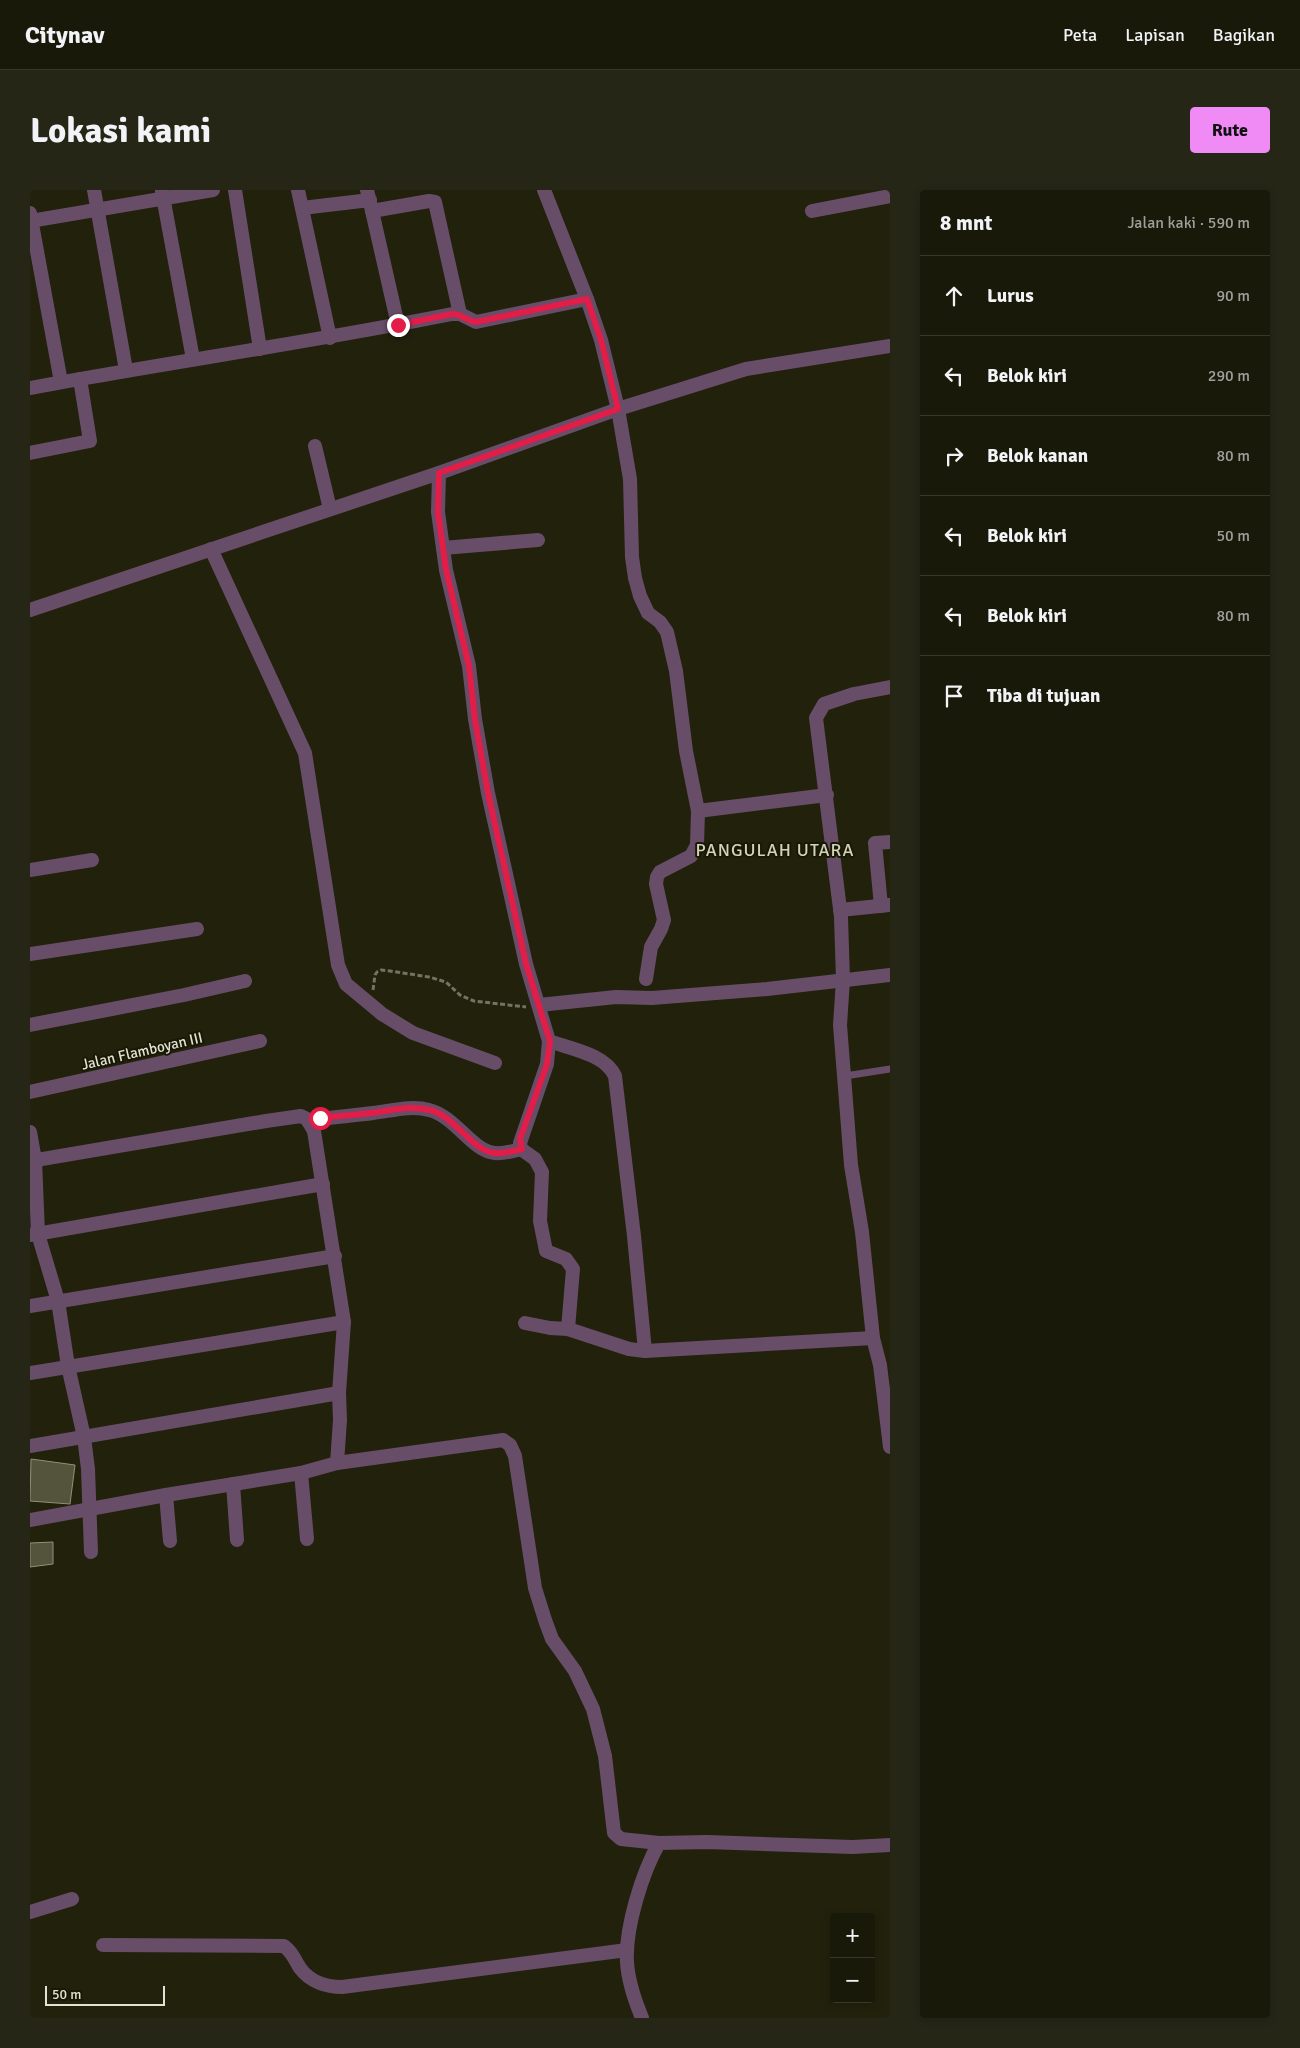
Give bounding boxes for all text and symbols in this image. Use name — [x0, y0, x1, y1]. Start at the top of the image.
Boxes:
text: Citynav — [25, 20, 104, 50]
text: Peta — [1063, 24, 1097, 46]
text: Lapisan — [1125, 24, 1185, 46]
text: Bagikan — [1213, 24, 1275, 46]
button: Rute — [1190, 107, 1270, 153]
text: Lokasi kami — [30, 109, 211, 152]
text: 8 mnt — [940, 210, 992, 236]
text: Jalan kaki · 590 m — [1128, 213, 1250, 233]
icon: ahead — [940, 282, 968, 310]
text: Lurus — [987, 284, 1034, 308]
text: 90 m — [1216, 286, 1250, 306]
route end — [387, 314, 410, 337]
icon: left — [940, 362, 968, 390]
text: Belok kiri — [987, 364, 1067, 388]
text: 290 m — [1208, 366, 1250, 386]
icon: right — [940, 442, 968, 470]
text: Belok kanan — [987, 444, 1088, 468]
text: 80 m — [1216, 446, 1250, 466]
icon: left — [940, 522, 968, 550]
text: Belok kiri — [987, 524, 1067, 548]
text: 50 m — [1216, 526, 1250, 546]
icon: left — [940, 602, 968, 630]
text: Belok kiri — [987, 604, 1067, 628]
text: 80 m — [1216, 606, 1250, 626]
icon: arrive — [940, 682, 968, 710]
text: Tiba di tujuan — [987, 684, 1100, 708]
district label: PANGULAH UTARA — [696, 839, 854, 861]
street label: Jalan Flamboyan III — [80, 1028, 204, 1074]
route start — [309, 1107, 332, 1130]
map controls — [830, 1913, 875, 2003]
button: + — [830, 1913, 875, 1958]
button: − — [830, 1958, 875, 2003]
scale bar — [45, 1983, 165, 2006]
text: 50 m — [52, 1986, 81, 2003]

